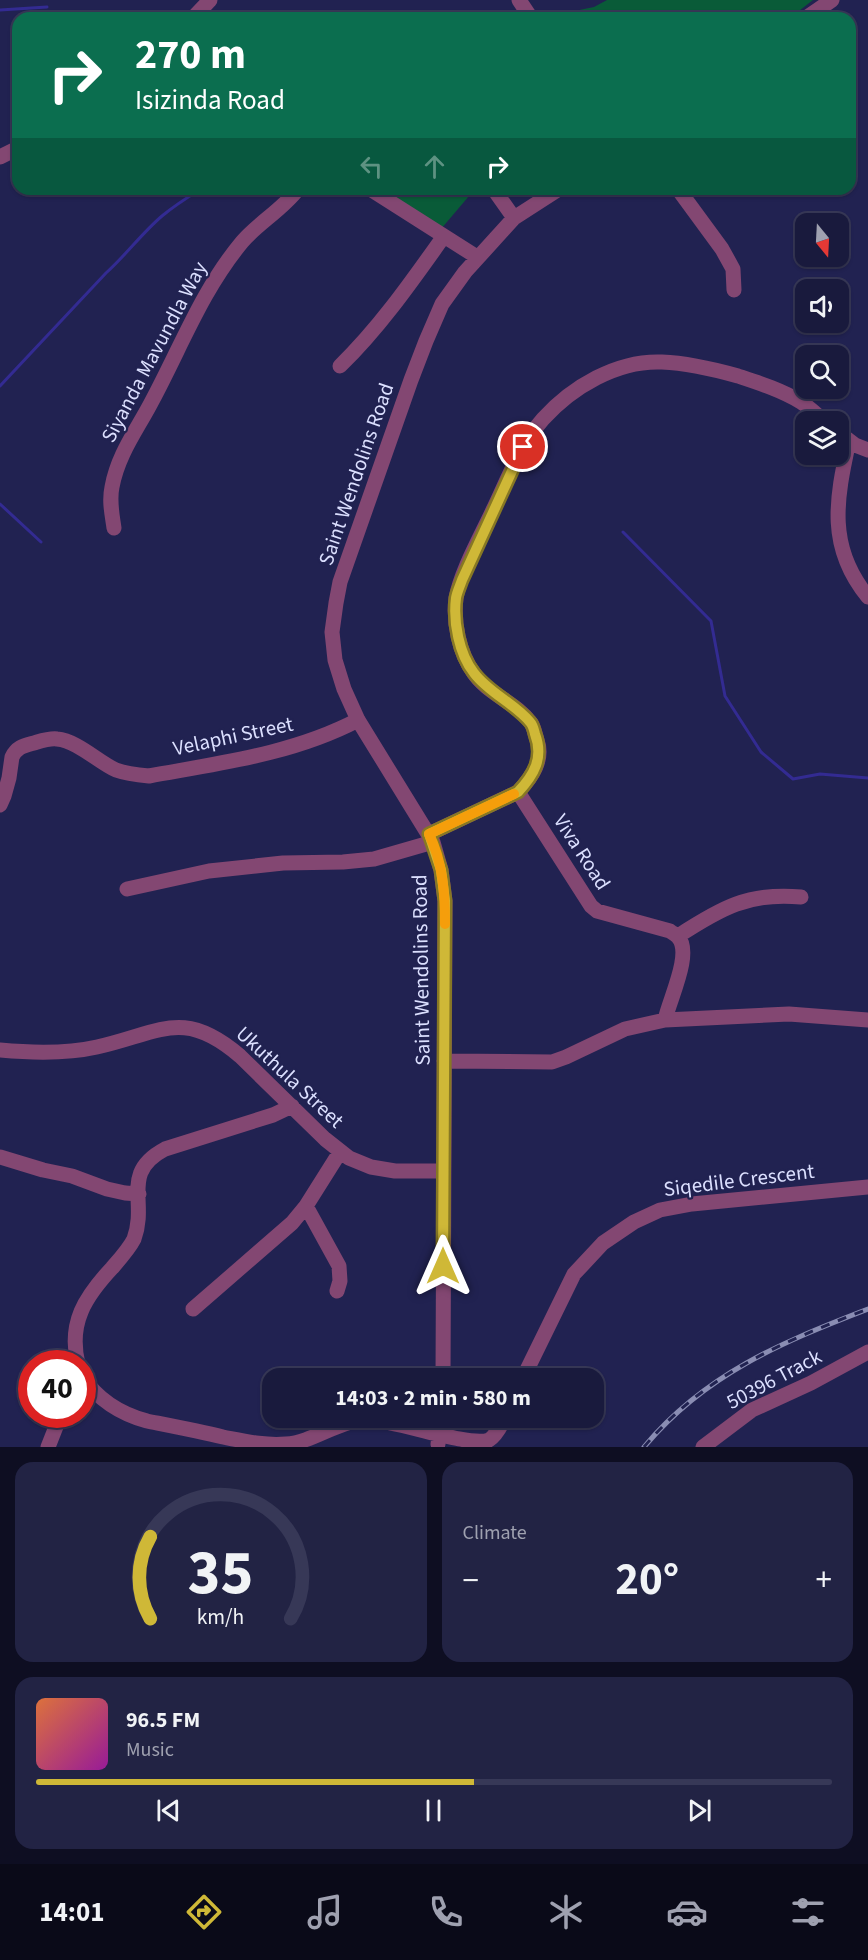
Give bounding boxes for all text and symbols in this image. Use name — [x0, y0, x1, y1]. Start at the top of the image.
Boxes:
text: 270 m — [135, 25, 246, 85]
icon: right — [36, 36, 114, 114]
text: Isizinda Road — [135, 81, 285, 120]
icon: left — [355, 150, 388, 183]
icon: ahead — [418, 150, 451, 183]
icon: right — [481, 150, 514, 183]
north arrow — [795, 213, 849, 267]
map controls — [795, 213, 849, 465]
street label: Siyanda Mavundla Way — [94, 256, 215, 448]
button: sound — [795, 279, 849, 333]
button: search — [795, 345, 849, 399]
street label: Saint Wendolins Road — [311, 379, 401, 569]
button: layers — [795, 411, 849, 465]
pin — [497, 421, 548, 472]
icon: arrive — [506, 430, 539, 463]
street label: Velaphi Street — [170, 709, 296, 763]
street label: Viva Road — [546, 808, 618, 896]
street label: Saint Wendolins Road — [404, 874, 438, 1066]
street label: Ukuthula Street — [229, 1019, 351, 1135]
street label: Siqedile Crescent — [662, 1156, 816, 1204]
position arrow — [411, 1234, 475, 1298]
street label: 50396 Track — [721, 1341, 827, 1417]
speed limit sign: 40 — [18, 1350, 96, 1428]
text: 14:03 · 2 min · 580 m — [335, 1382, 531, 1414]
text: Climate — [463, 1519, 527, 1547]
text: 35 — [188, 1529, 254, 1618]
text: 20° — [615, 1548, 679, 1612]
text: − — [463, 1557, 479, 1604]
text: + — [816, 1557, 832, 1604]
text: km/h — [197, 1602, 245, 1633]
text: 96.5 FM — [126, 1704, 200, 1736]
text: Music — [126, 1736, 174, 1764]
icon: previous — [152, 1794, 185, 1827]
icon: pause — [417, 1794, 450, 1827]
icon: next — [683, 1794, 716, 1827]
icon: directions — [183, 1891, 225, 1933]
icon: music — [304, 1891, 346, 1933]
icon: phone — [425, 1891, 467, 1933]
icon: climate — [545, 1891, 587, 1933]
icon: car — [666, 1891, 708, 1933]
icon: filters — [787, 1891, 829, 1933]
text: 14:01 — [39, 1893, 104, 1932]

